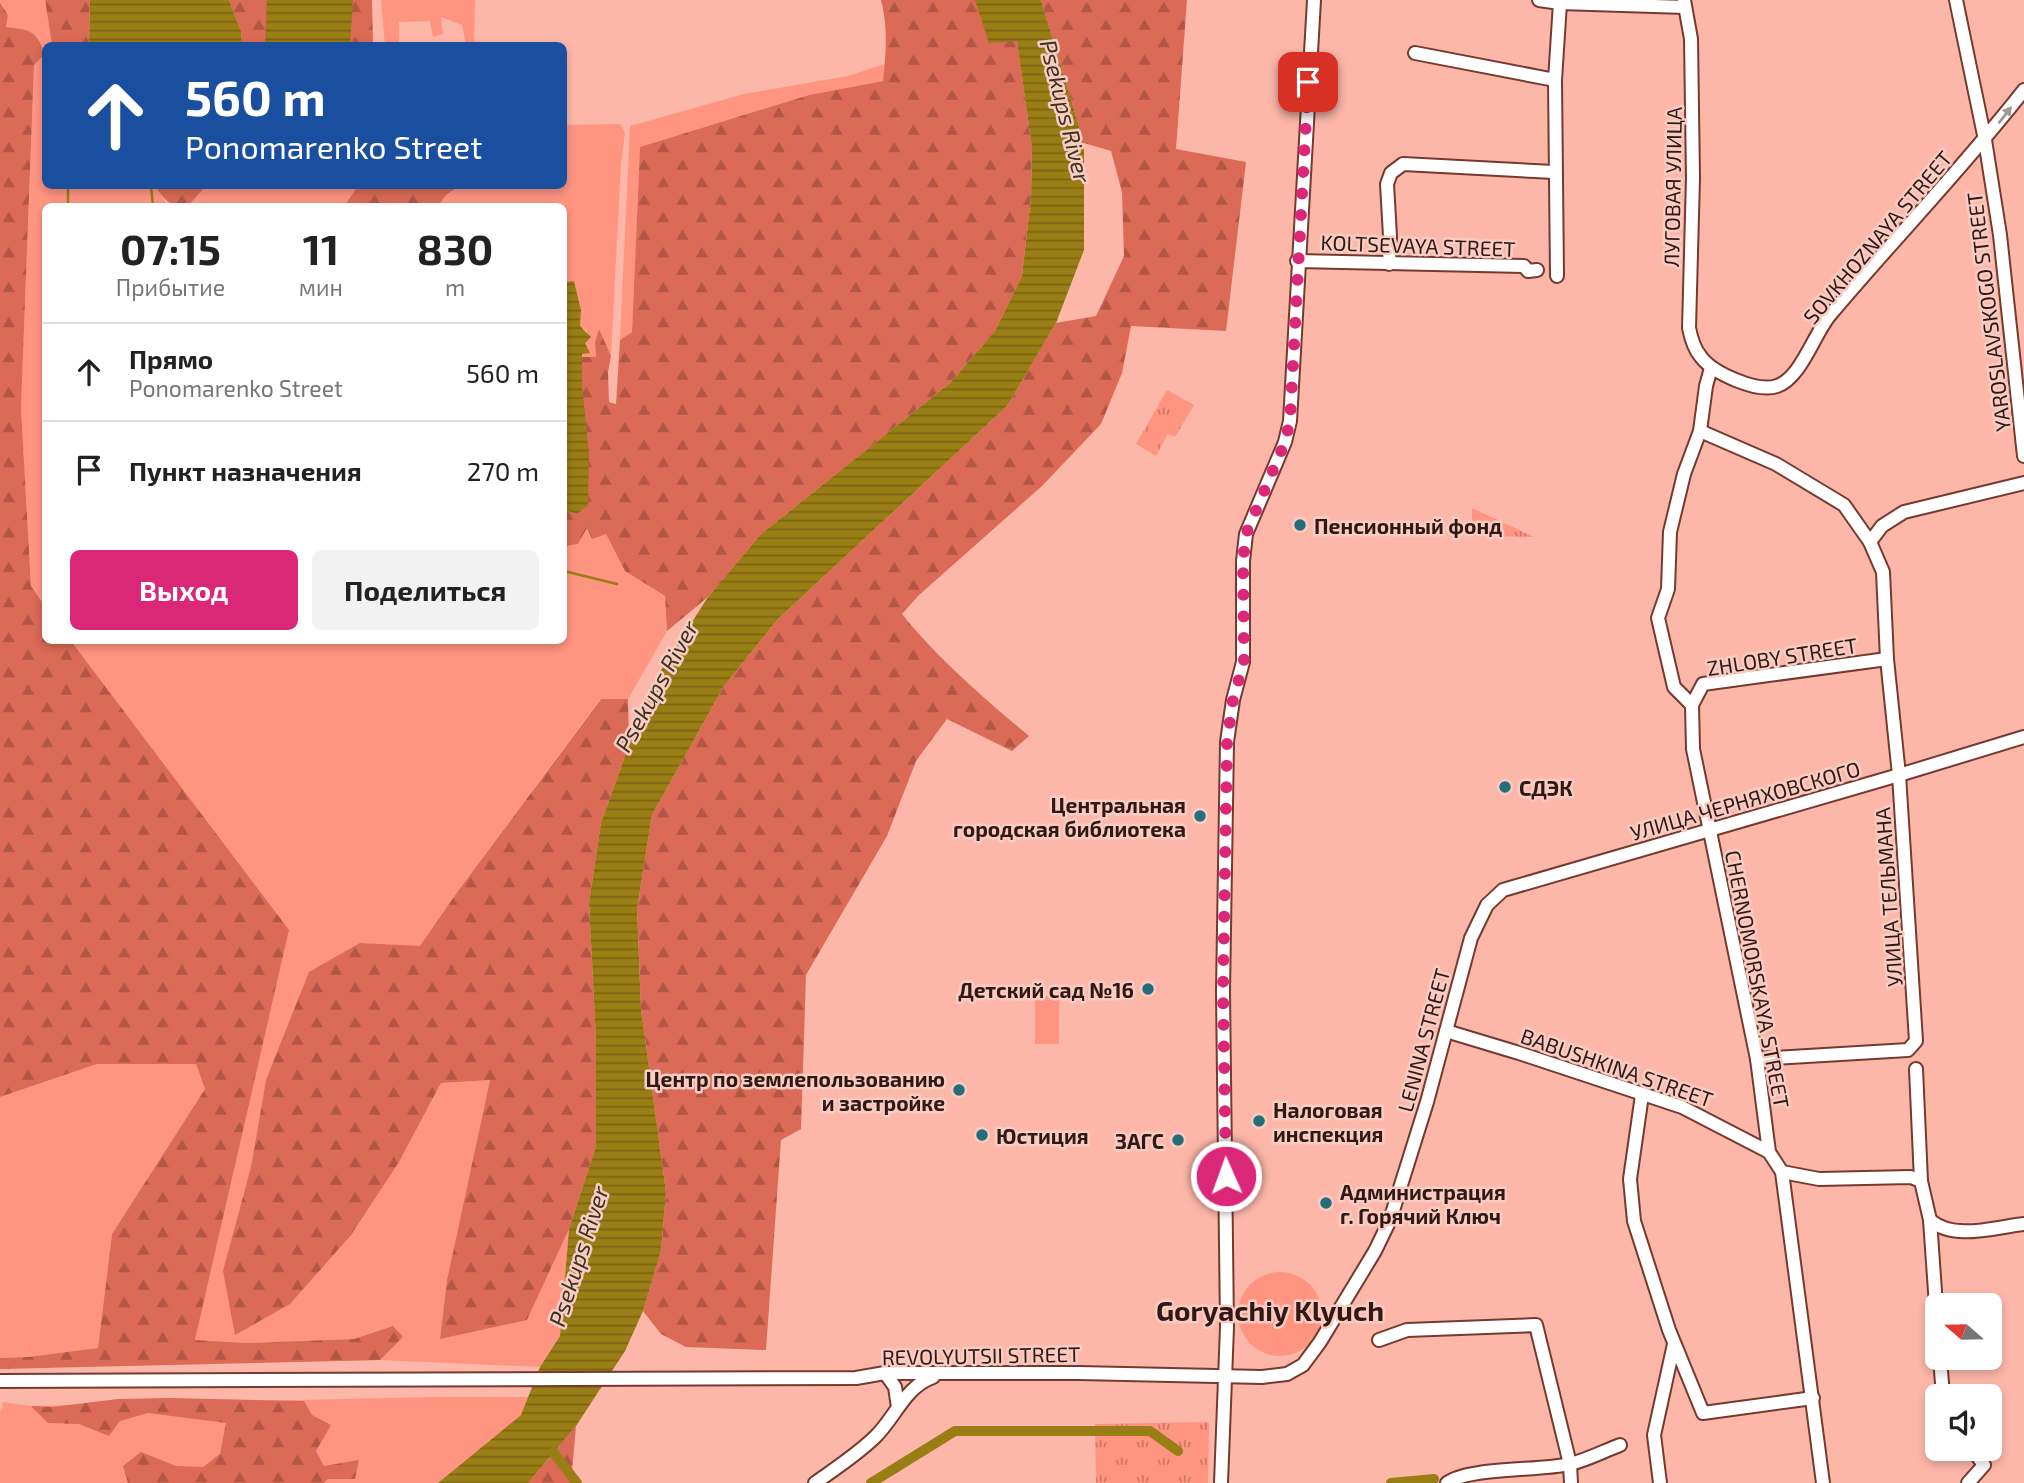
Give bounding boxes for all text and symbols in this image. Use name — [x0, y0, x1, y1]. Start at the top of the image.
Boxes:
water label: Psekups River — [1035, 37, 1097, 186]
pin — [1278, 52, 1338, 112]
icon: arrive — [1289, 63, 1327, 101]
text: 560 m — [185, 67, 326, 126]
icon: ahead — [70, 70, 161, 161]
one-way arrow — [1997, 106, 2012, 124]
street label: ЛУГОВАЯ УЛИЦА — [1658, 107, 1686, 267]
text: Ponomarenko Street — [185, 127, 482, 165]
street label: SOVKHOZNAYA STREET — [1797, 145, 1957, 329]
street label: YAROSLAVSKOGO STREET — [1961, 191, 2015, 433]
text: 07:15 — [120, 223, 221, 273]
text: 11 — [303, 223, 339, 273]
text: 830 — [417, 223, 493, 273]
street label: KOLTSEVAYA STREET — [1320, 229, 1516, 261]
text: Прибытие — [116, 273, 225, 301]
text: мин — [299, 273, 343, 301]
text: m — [445, 273, 465, 301]
text: Прямо — [129, 343, 213, 374]
icon: ahead — [70, 353, 108, 391]
text: 560 m — [466, 357, 539, 388]
text: Ponomarenko Street — [129, 374, 343, 402]
icon: arrive — [70, 451, 108, 489]
text: Пункт назначения — [129, 455, 362, 486]
text: 270 m — [467, 455, 539, 486]
place label: Пенсионный фонд — [1314, 513, 1502, 538]
marker: Пенсионный фонд — [1292, 517, 1308, 533]
button: Выход — [70, 550, 298, 630]
button: Поделиться — [312, 550, 539, 630]
water label: Psekups River — [608, 615, 704, 757]
street label: ZHLOBY STREET — [1705, 632, 1859, 680]
street label: УЛИЦА ЧЕРНЯХОВСКОГО — [1627, 755, 1863, 845]
place label: СДЭК — [1519, 775, 1573, 800]
marker: СДЭК — [1497, 779, 1513, 795]
place label: Центральная городская библиотека — [953, 792, 1186, 841]
street label: УЛИЦА ТЕЛЬМАНА — [1869, 806, 1907, 988]
marker: Центральная городская библиотека — [1192, 808, 1208, 824]
street label: CHERNOMORSKAYA STREET — [1721, 848, 1795, 1110]
street label: LENINA STREET — [1392, 965, 1454, 1115]
place label: Детский сад №16 — [958, 977, 1134, 1002]
marker: Детский сад №16 — [1140, 981, 1156, 997]
street label: BABUSHKINA STREET — [1518, 1022, 1716, 1112]
place label: Центр по землепользованию и застройке — [646, 1066, 945, 1115]
marker: Центр по землепользованию и застройке — [951, 1082, 967, 1098]
place label: Налоговая инспекция — [1273, 1097, 1383, 1146]
marker: Налоговая инспекция — [1251, 1113, 1267, 1129]
place label: Юстиция — [996, 1123, 1089, 1148]
marker: Юстиция — [974, 1127, 990, 1143]
place label: ЗАГС — [1115, 1128, 1164, 1153]
marker: ЗАГС — [1170, 1132, 1186, 1148]
position arrow — [1189, 1139, 1263, 1213]
place label: Администрация г. Горячий Ключ — [1340, 1179, 1506, 1228]
water label: Psekups River — [542, 1181, 614, 1330]
marker: Администрация г. Горячий Ключ — [1318, 1195, 1334, 1211]
district label: Goryachiy Klyuch — [1156, 1293, 1384, 1327]
north arrow — [1925, 1293, 2002, 1370]
map controls — [1925, 1293, 2002, 1461]
street label: REVOLYUTSII STREET — [882, 1341, 1080, 1369]
button: sound — [1925, 1384, 2002, 1461]

